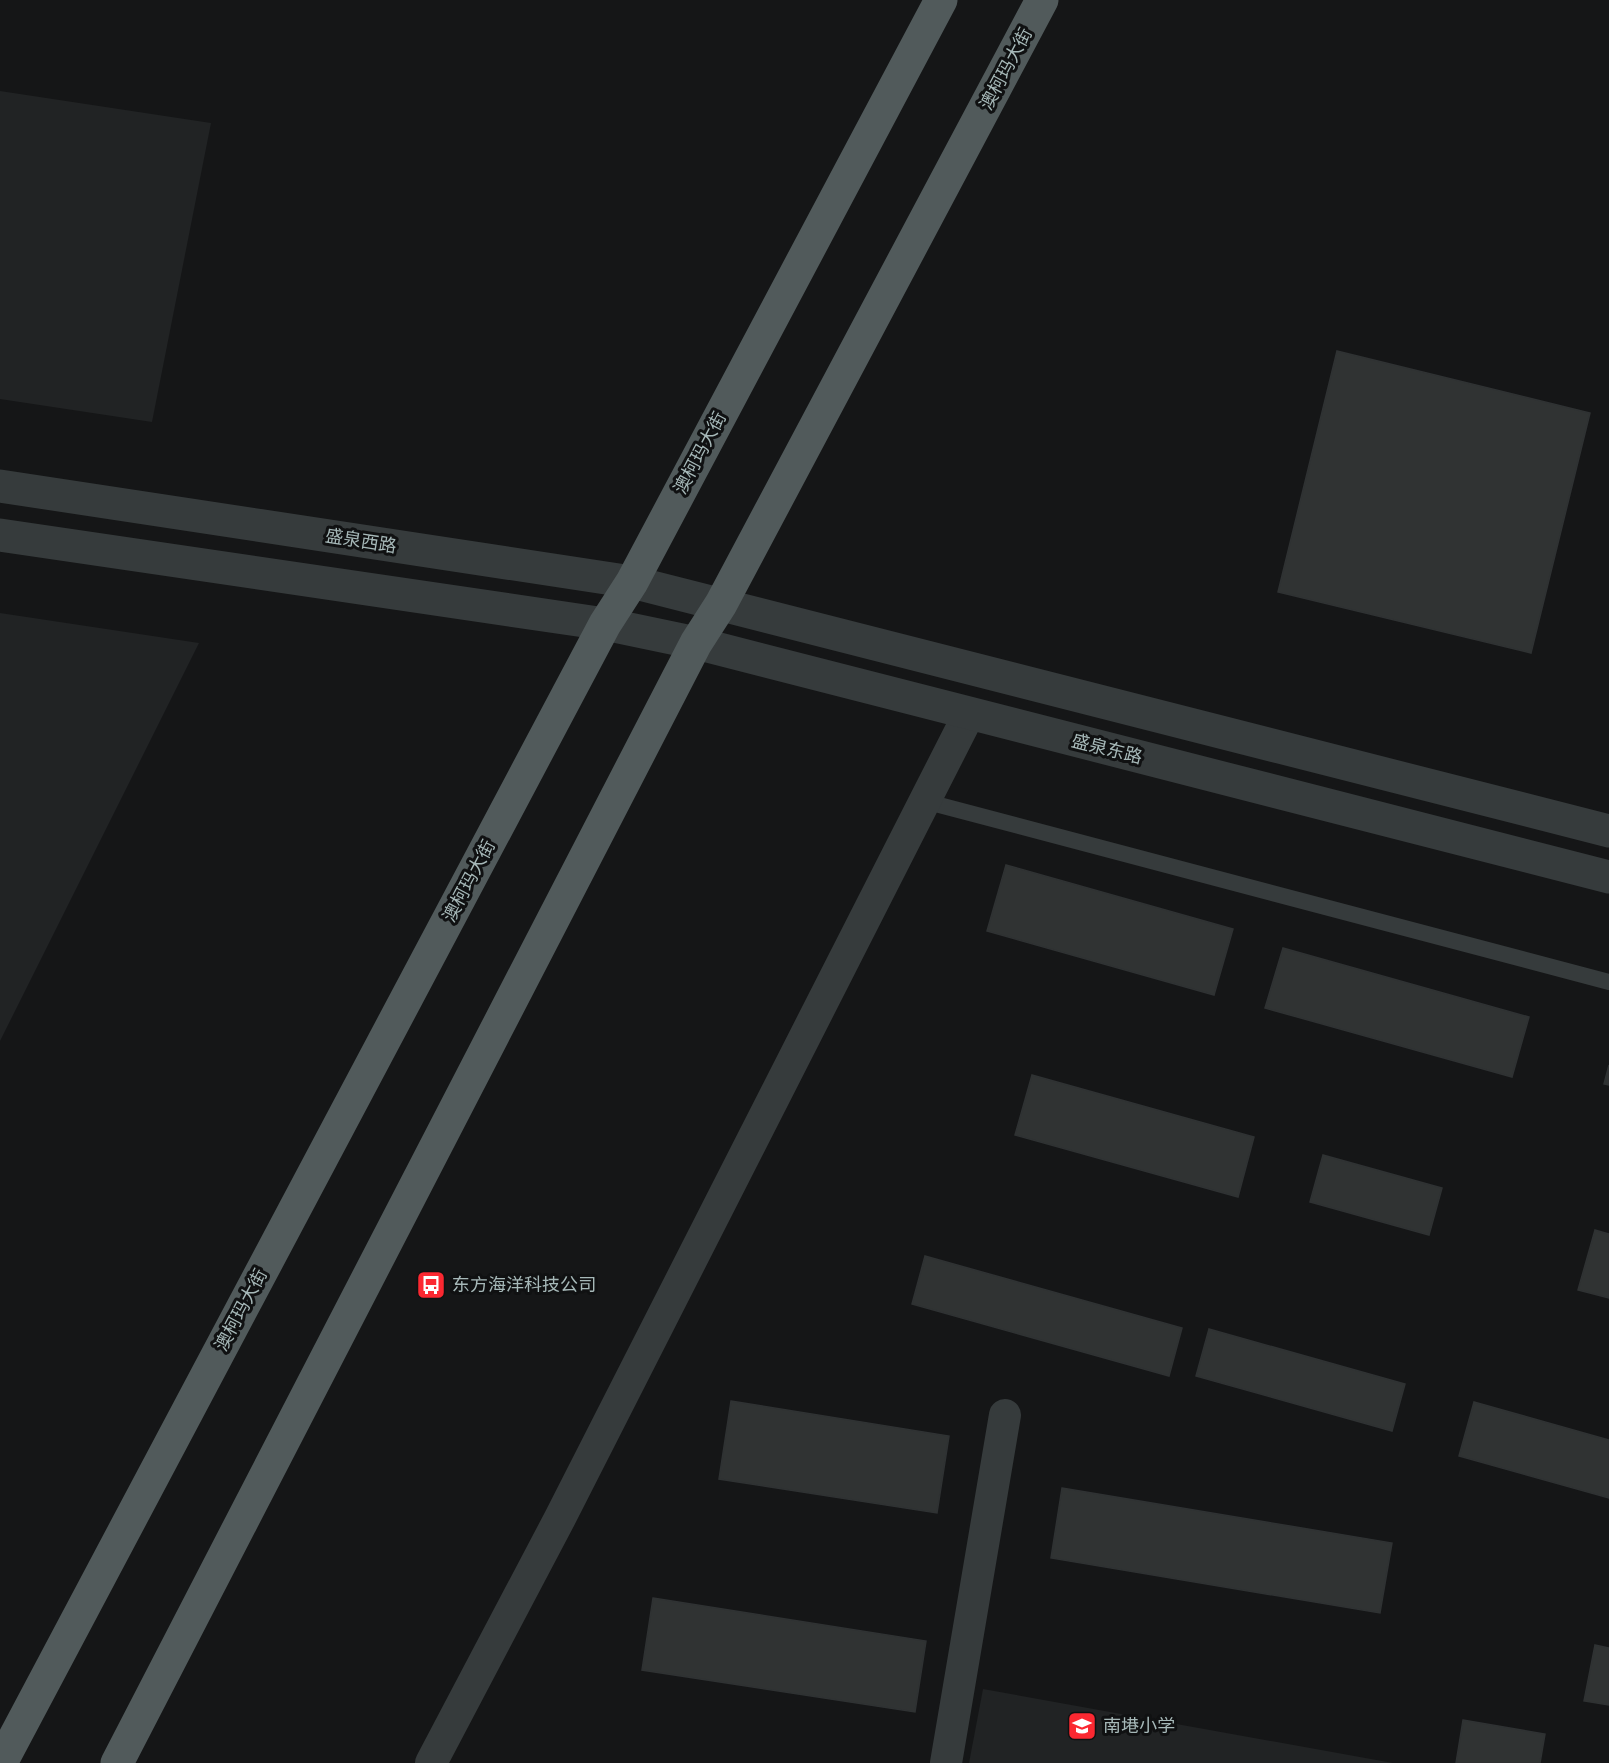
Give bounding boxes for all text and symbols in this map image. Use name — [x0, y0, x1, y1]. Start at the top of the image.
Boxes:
street label: 澳柯玛大街 — [974, 24, 1036, 113]
street label: 澳柯玛大街 — [668, 408, 730, 497]
street label: 盛泉西路 — [324, 524, 398, 557]
street label: 盛泉东路 — [1070, 729, 1145, 767]
street label: 澳柯玛大街 — [437, 836, 499, 925]
street label: 澳柯玛大街 — [209, 1265, 271, 1354]
bus stop icon: 东方海洋科技公司 — [415, 1269, 447, 1301]
place label: 东方海洋科技公司 — [452, 1273, 596, 1295]
school or university icon: 南塂小学 — [1066, 1710, 1098, 1742]
place label: 南塂小学 — [1103, 1714, 1175, 1736]

